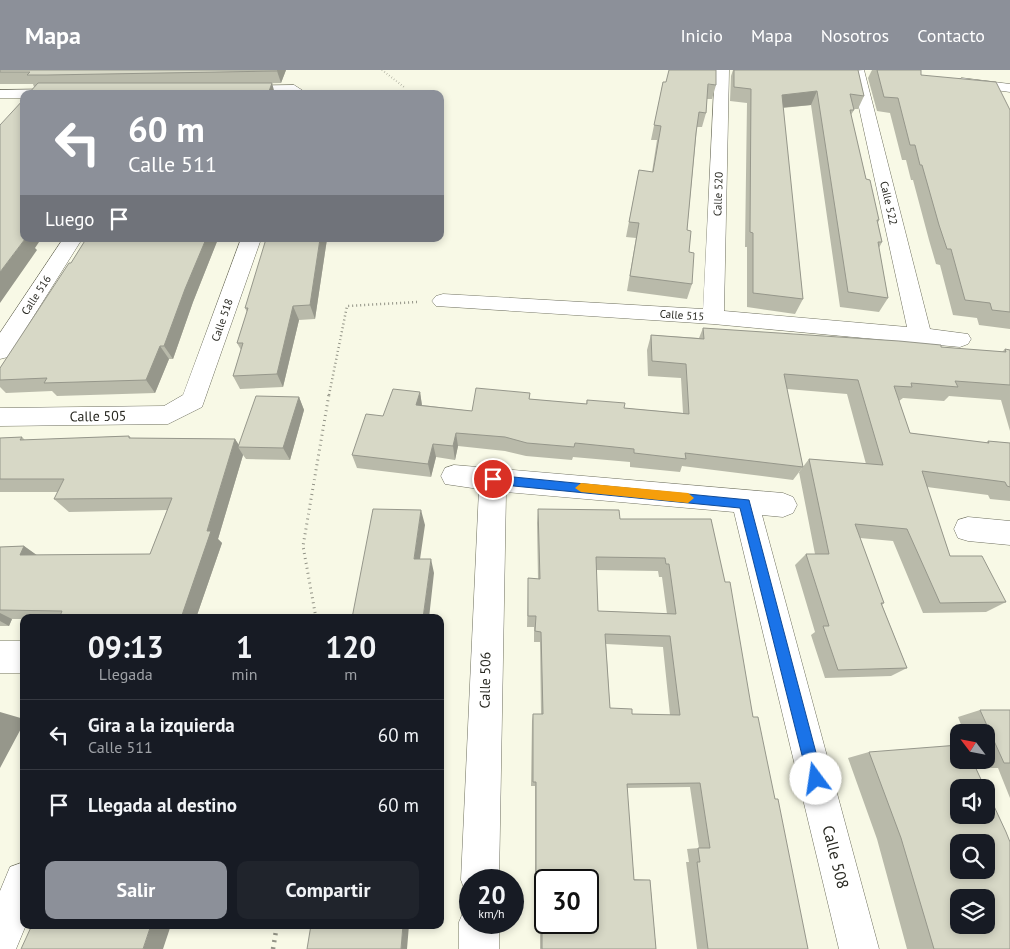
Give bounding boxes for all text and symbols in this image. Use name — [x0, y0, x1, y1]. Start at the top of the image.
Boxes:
text: Mapa — [25, 20, 81, 51]
text: Inicio — [680, 24, 723, 47]
text: Mapa — [751, 24, 793, 47]
text: Nosotros — [821, 24, 889, 47]
text: Contacto — [917, 24, 985, 47]
text: 60 m — [128, 106, 205, 152]
icon: left — [45, 110, 110, 175]
text: Calle 511 — [128, 150, 217, 178]
street label: Calle 520 — [710, 172, 726, 216]
street label: Calle 522 — [877, 180, 901, 226]
icon: arrive — [105, 205, 133, 233]
text: Luego — [45, 207, 95, 231]
street label: Calle 516 — [18, 273, 54, 317]
street label: Calle 518 — [208, 297, 236, 343]
street label: Calle 515 — [659, 306, 705, 324]
street label: Calle 505 — [70, 407, 126, 425]
pin — [472, 458, 514, 500]
icon: arrive — [479, 465, 507, 493]
text: 09:13 — [88, 627, 164, 666]
text: 1 — [236, 627, 253, 666]
text: 120 — [325, 627, 376, 666]
street label: Calle 506 — [476, 652, 494, 708]
text: Llegada — [99, 664, 153, 684]
text: min — [232, 664, 258, 684]
text: m — [344, 664, 357, 684]
text: Gira a la izquierda — [88, 713, 235, 737]
icon: left — [45, 721, 73, 749]
text: 60 m — [378, 723, 419, 747]
north arrow — [950, 724, 995, 769]
map controls — [950, 724, 995, 934]
text: Calle 511 — [88, 737, 153, 757]
position arrow — [789, 752, 841, 804]
button: sound — [950, 779, 995, 824]
icon: arrive — [45, 791, 73, 819]
text: Llegada al destino — [88, 793, 237, 817]
text: 60 m — [378, 793, 419, 817]
street label: Calle 508 — [818, 823, 854, 891]
button: search — [950, 834, 995, 879]
button: Salir — [45, 861, 227, 919]
button: Compartir — [237, 861, 419, 919]
speed limit sign: 30 — [534, 869, 599, 934]
text: 20 — [477, 879, 506, 911]
button: layers — [950, 889, 995, 934]
text: km/h — [478, 906, 505, 921]

